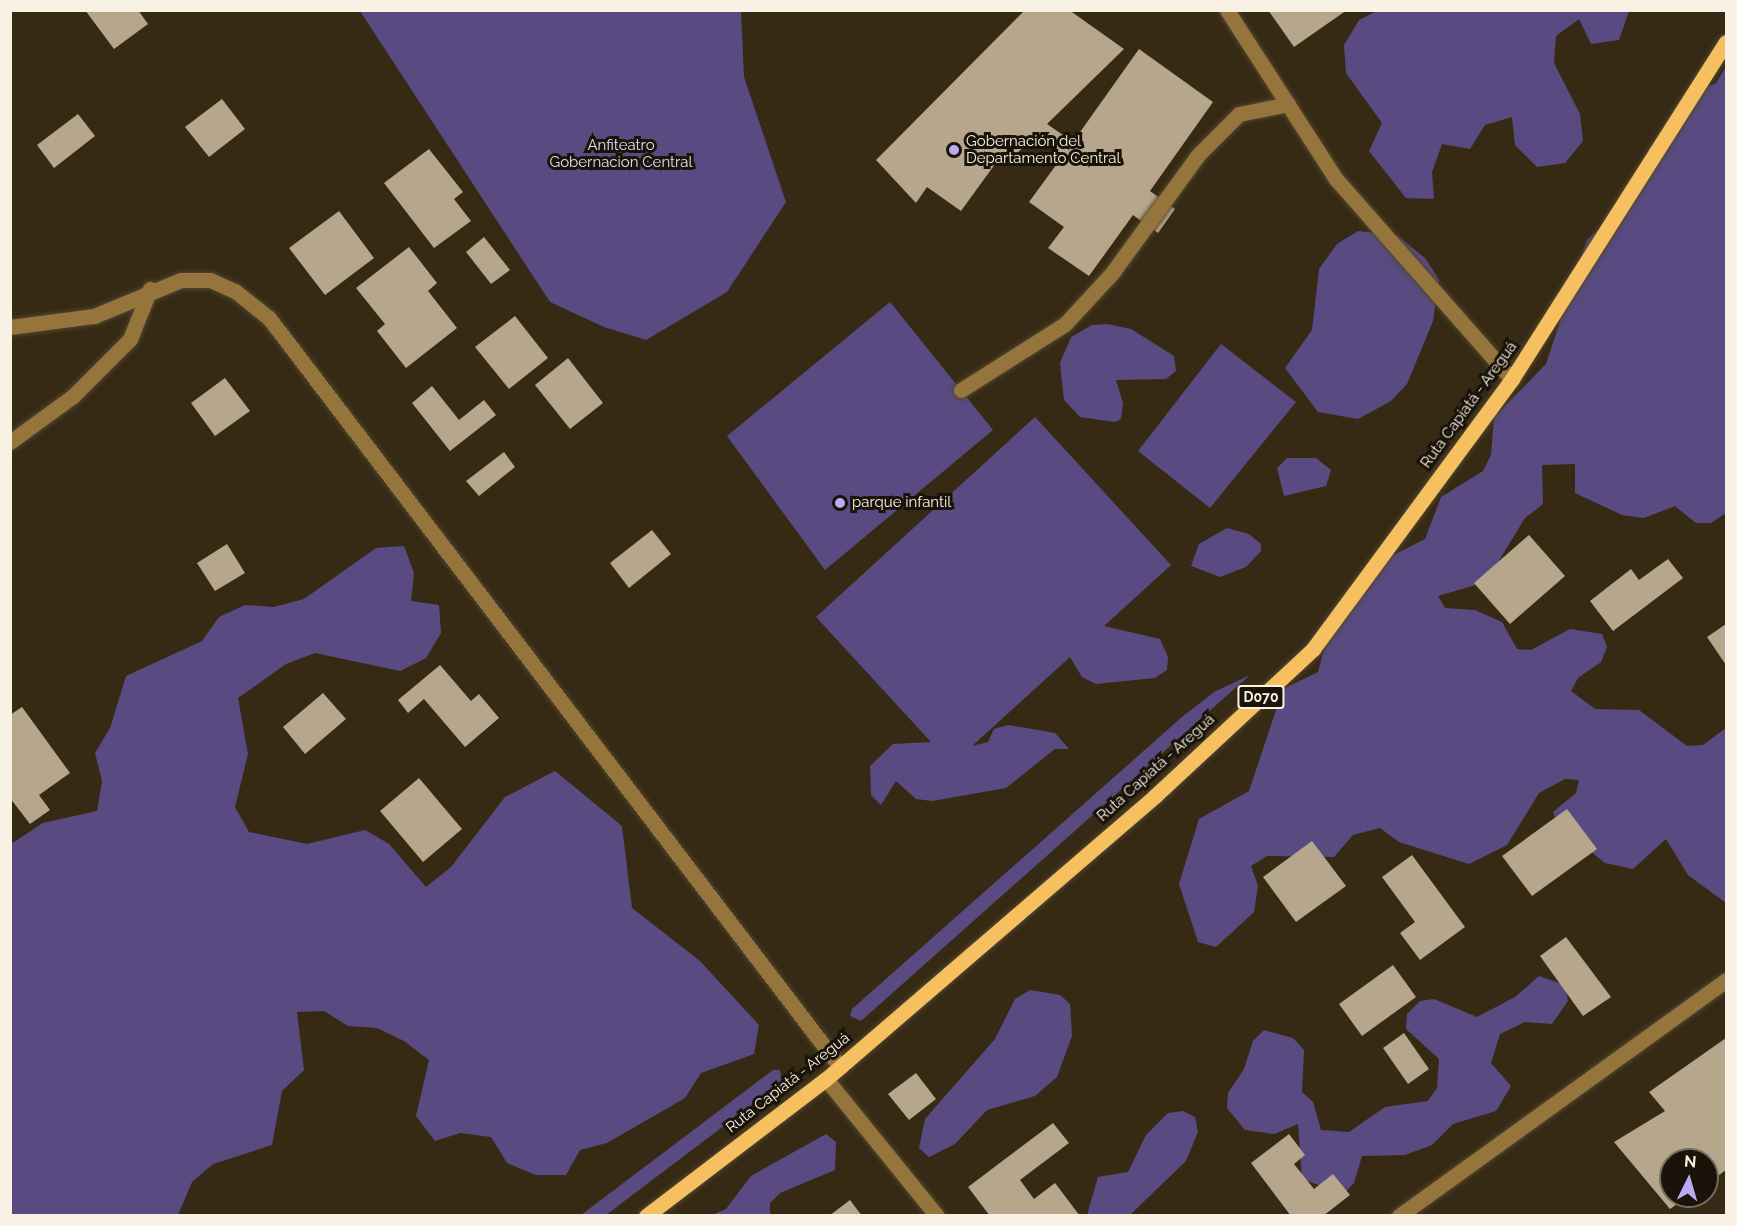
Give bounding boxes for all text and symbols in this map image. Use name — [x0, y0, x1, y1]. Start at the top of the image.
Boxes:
place label: Gobernación del Departamento Central — [966, 132, 1121, 167]
park label: Anfiteatro Gobernacion Central — [549, 136, 693, 171]
marker: Gobernación del Departamento Central — [947, 143, 961, 157]
street label: Ruta Capiatá - Areguá — [1417, 338, 1521, 472]
place label: parque infantil — [852, 494, 951, 512]
marker: parque infantil — [833, 496, 847, 510]
road number: D070 — [1237, 686, 1285, 708]
street label: Ruta Capiatá - Areguá — [1093, 710, 1219, 826]
street label: Ruta Capiatá - Areguá — [722, 1029, 854, 1137]
north arrow — [1659, 1148, 1719, 1208]
text: N — [1684, 1152, 1697, 1172]

